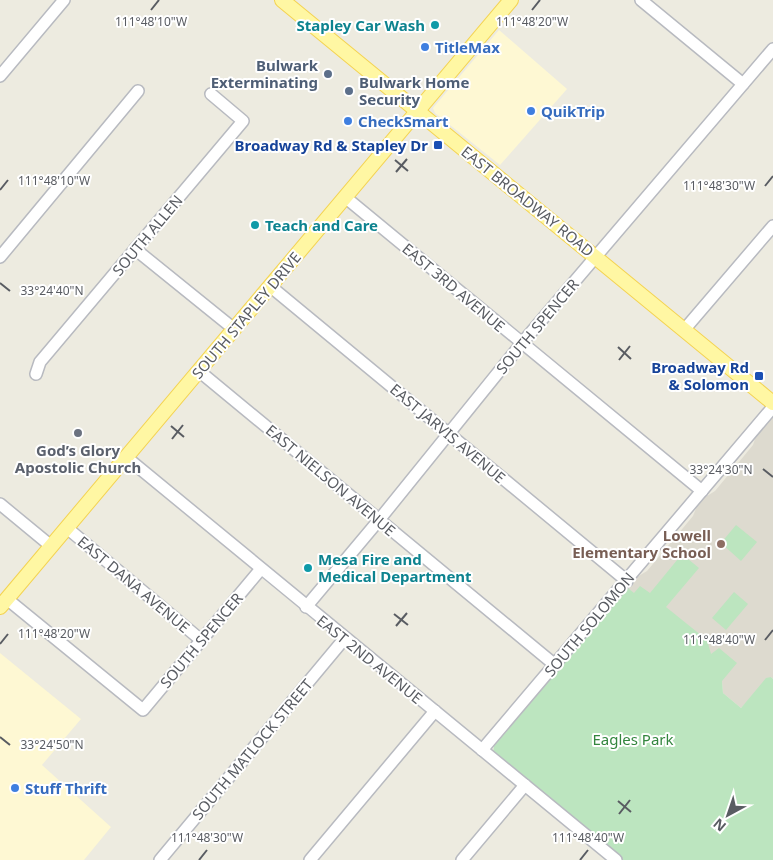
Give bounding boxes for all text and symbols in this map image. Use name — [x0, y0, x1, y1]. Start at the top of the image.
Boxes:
text: 111°48'10"W — [115, 13, 187, 30]
text: 111°48'20"W — [496, 13, 568, 30]
place label: Stapley Car Wash — [296, 15, 425, 35]
marker: Stapley Car Wash — [429, 19, 441, 31]
place label: TitleMax — [435, 37, 500, 57]
marker: TitleMax — [419, 41, 431, 53]
place label: Bulwark Exterminating — [211, 55, 319, 92]
marker: Bulwark Exterminating — [322, 68, 334, 80]
place label: Bulwark Home Security — [359, 72, 469, 109]
marker: Bulwark Home Security — [343, 85, 355, 97]
place label: QuikTrip — [541, 101, 605, 121]
marker: QuikTrip — [525, 105, 537, 117]
place label: CheckSmart — [358, 111, 449, 131]
marker: CheckSmart — [342, 115, 354, 127]
place label: Broadway Rd & Stapley Dr — [235, 135, 428, 155]
marker: Broadway Rd & Stapley Dr — [432, 139, 444, 151]
street label: EAST BROADWAY ROAD — [458, 141, 598, 261]
text: 111°48'10"W — [18, 172, 90, 189]
text: 111°48'30"W — [683, 177, 755, 194]
street label: SOUTH ALLEN — [107, 191, 187, 279]
place label: Teach and Care — [265, 215, 378, 235]
marker: Teach and Care — [249, 219, 261, 231]
street label: EAST 3RD AVENUE — [398, 238, 510, 336]
street label: SOUTH STAPLEY DRIVE — [187, 247, 305, 383]
street label: SOUTH SPENCER — [491, 274, 583, 378]
text: 33°24'40"N — [20, 282, 84, 299]
place label: Broadway Rd & Solomon — [651, 357, 749, 394]
marker: Broadway Rd & Solomon — [753, 370, 765, 382]
street label: EAST JARVIS AVENUE — [386, 379, 510, 487]
street label: EAST NIELSON AVENUE — [262, 420, 400, 540]
marker: God’s Glory Apostolic Church — [72, 427, 84, 439]
place label: God’s Glory Apostolic Church — [15, 440, 141, 477]
text: 33°24'30"N — [689, 461, 753, 478]
place label: Lowell Elementary School — [572, 525, 711, 562]
street label: EAST DANA AVENUE — [74, 531, 194, 637]
marker: Lowell Elementary School — [715, 538, 727, 550]
place label: Mesa Fire and Medical Department — [318, 549, 472, 586]
marker: Mesa Fire and Medical Department — [302, 562, 314, 574]
street label: SOUTH SOLOMON — [539, 568, 639, 680]
street label: SOUTH SPENCER — [155, 588, 247, 692]
street label: EAST 2ND AVENUE — [313, 610, 427, 708]
text: 111°48'20"W — [18, 625, 90, 642]
text: 111°48'40"W — [683, 631, 755, 648]
street label: SOUTH MATLOCK STREET — [187, 674, 317, 823]
park label: Eagles Park — [592, 729, 674, 749]
text: 33°24'50"N — [20, 736, 84, 753]
place label: Stuff Thrift — [25, 778, 107, 798]
marker: Stuff Thrift — [9, 782, 21, 794]
north arrow — [703, 790, 753, 840]
text: N — [709, 814, 730, 836]
text: 111°48'30"W — [171, 829, 243, 846]
text: 111°48'40"W — [552, 829, 624, 846]

